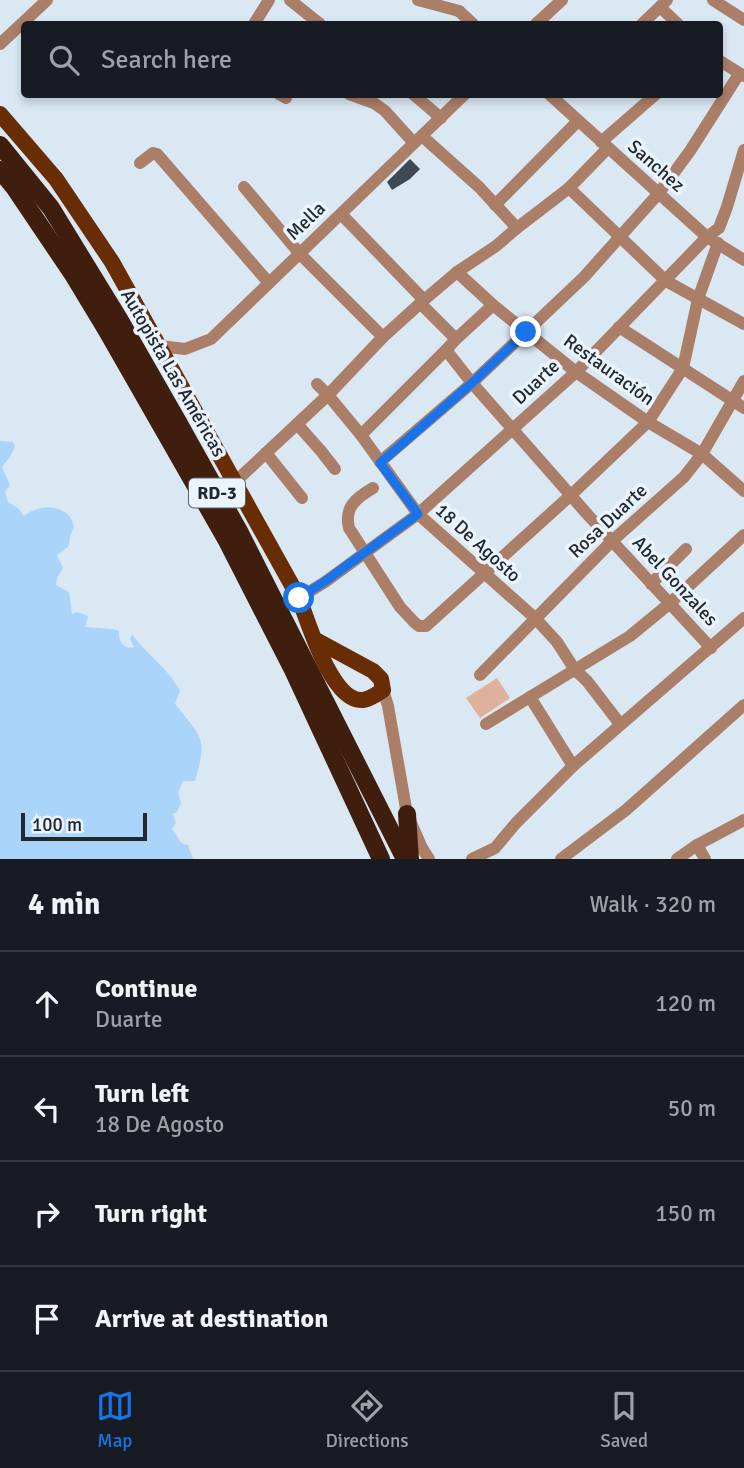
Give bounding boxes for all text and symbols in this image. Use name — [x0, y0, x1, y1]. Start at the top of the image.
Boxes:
search box — [21, 21, 723, 98]
icon: search — [45, 41, 83, 79]
text: Search here — [101, 44, 232, 76]
street label: Sanchez — [623, 135, 689, 197]
street label: Mella — [281, 197, 331, 245]
street label: Autopista Las Américas — [115, 285, 231, 461]
route end — [510, 316, 541, 347]
street label: Restauración — [559, 329, 659, 411]
street label: Duarte — [507, 354, 565, 410]
road number: RD-3 — [189, 478, 245, 508]
street label: Rosa Duarte — [564, 479, 652, 563]
street label: 18 De Agosto — [430, 498, 526, 588]
street label: Abel Gonzales — [627, 531, 723, 631]
route start — [283, 582, 314, 613]
scale bar — [21, 810, 147, 842]
text: 100 m — [32, 813, 82, 837]
text: 4 min — [28, 886, 100, 923]
text: Walk · 320 m — [590, 890, 716, 919]
text: Continue — [95, 973, 197, 1005]
icon: ahead — [28, 985, 66, 1023]
text: 120 m — [655, 989, 716, 1018]
text: Duarte — [95, 1005, 162, 1034]
text: Turn left — [95, 1078, 189, 1110]
icon: left — [28, 1090, 66, 1128]
text: 50 m — [668, 1094, 716, 1123]
text: 18 De Agosto — [95, 1110, 224, 1139]
icon: right — [28, 1195, 66, 1233]
text: Turn right — [95, 1198, 207, 1230]
text: 150 m — [655, 1199, 716, 1228]
icon: arrive — [28, 1300, 66, 1338]
text: Arrive at destination — [95, 1303, 328, 1335]
tab: Map — [96, 1387, 134, 1453]
tab: Directions — [326, 1387, 409, 1453]
tab: Saved — [600, 1387, 648, 1453]

